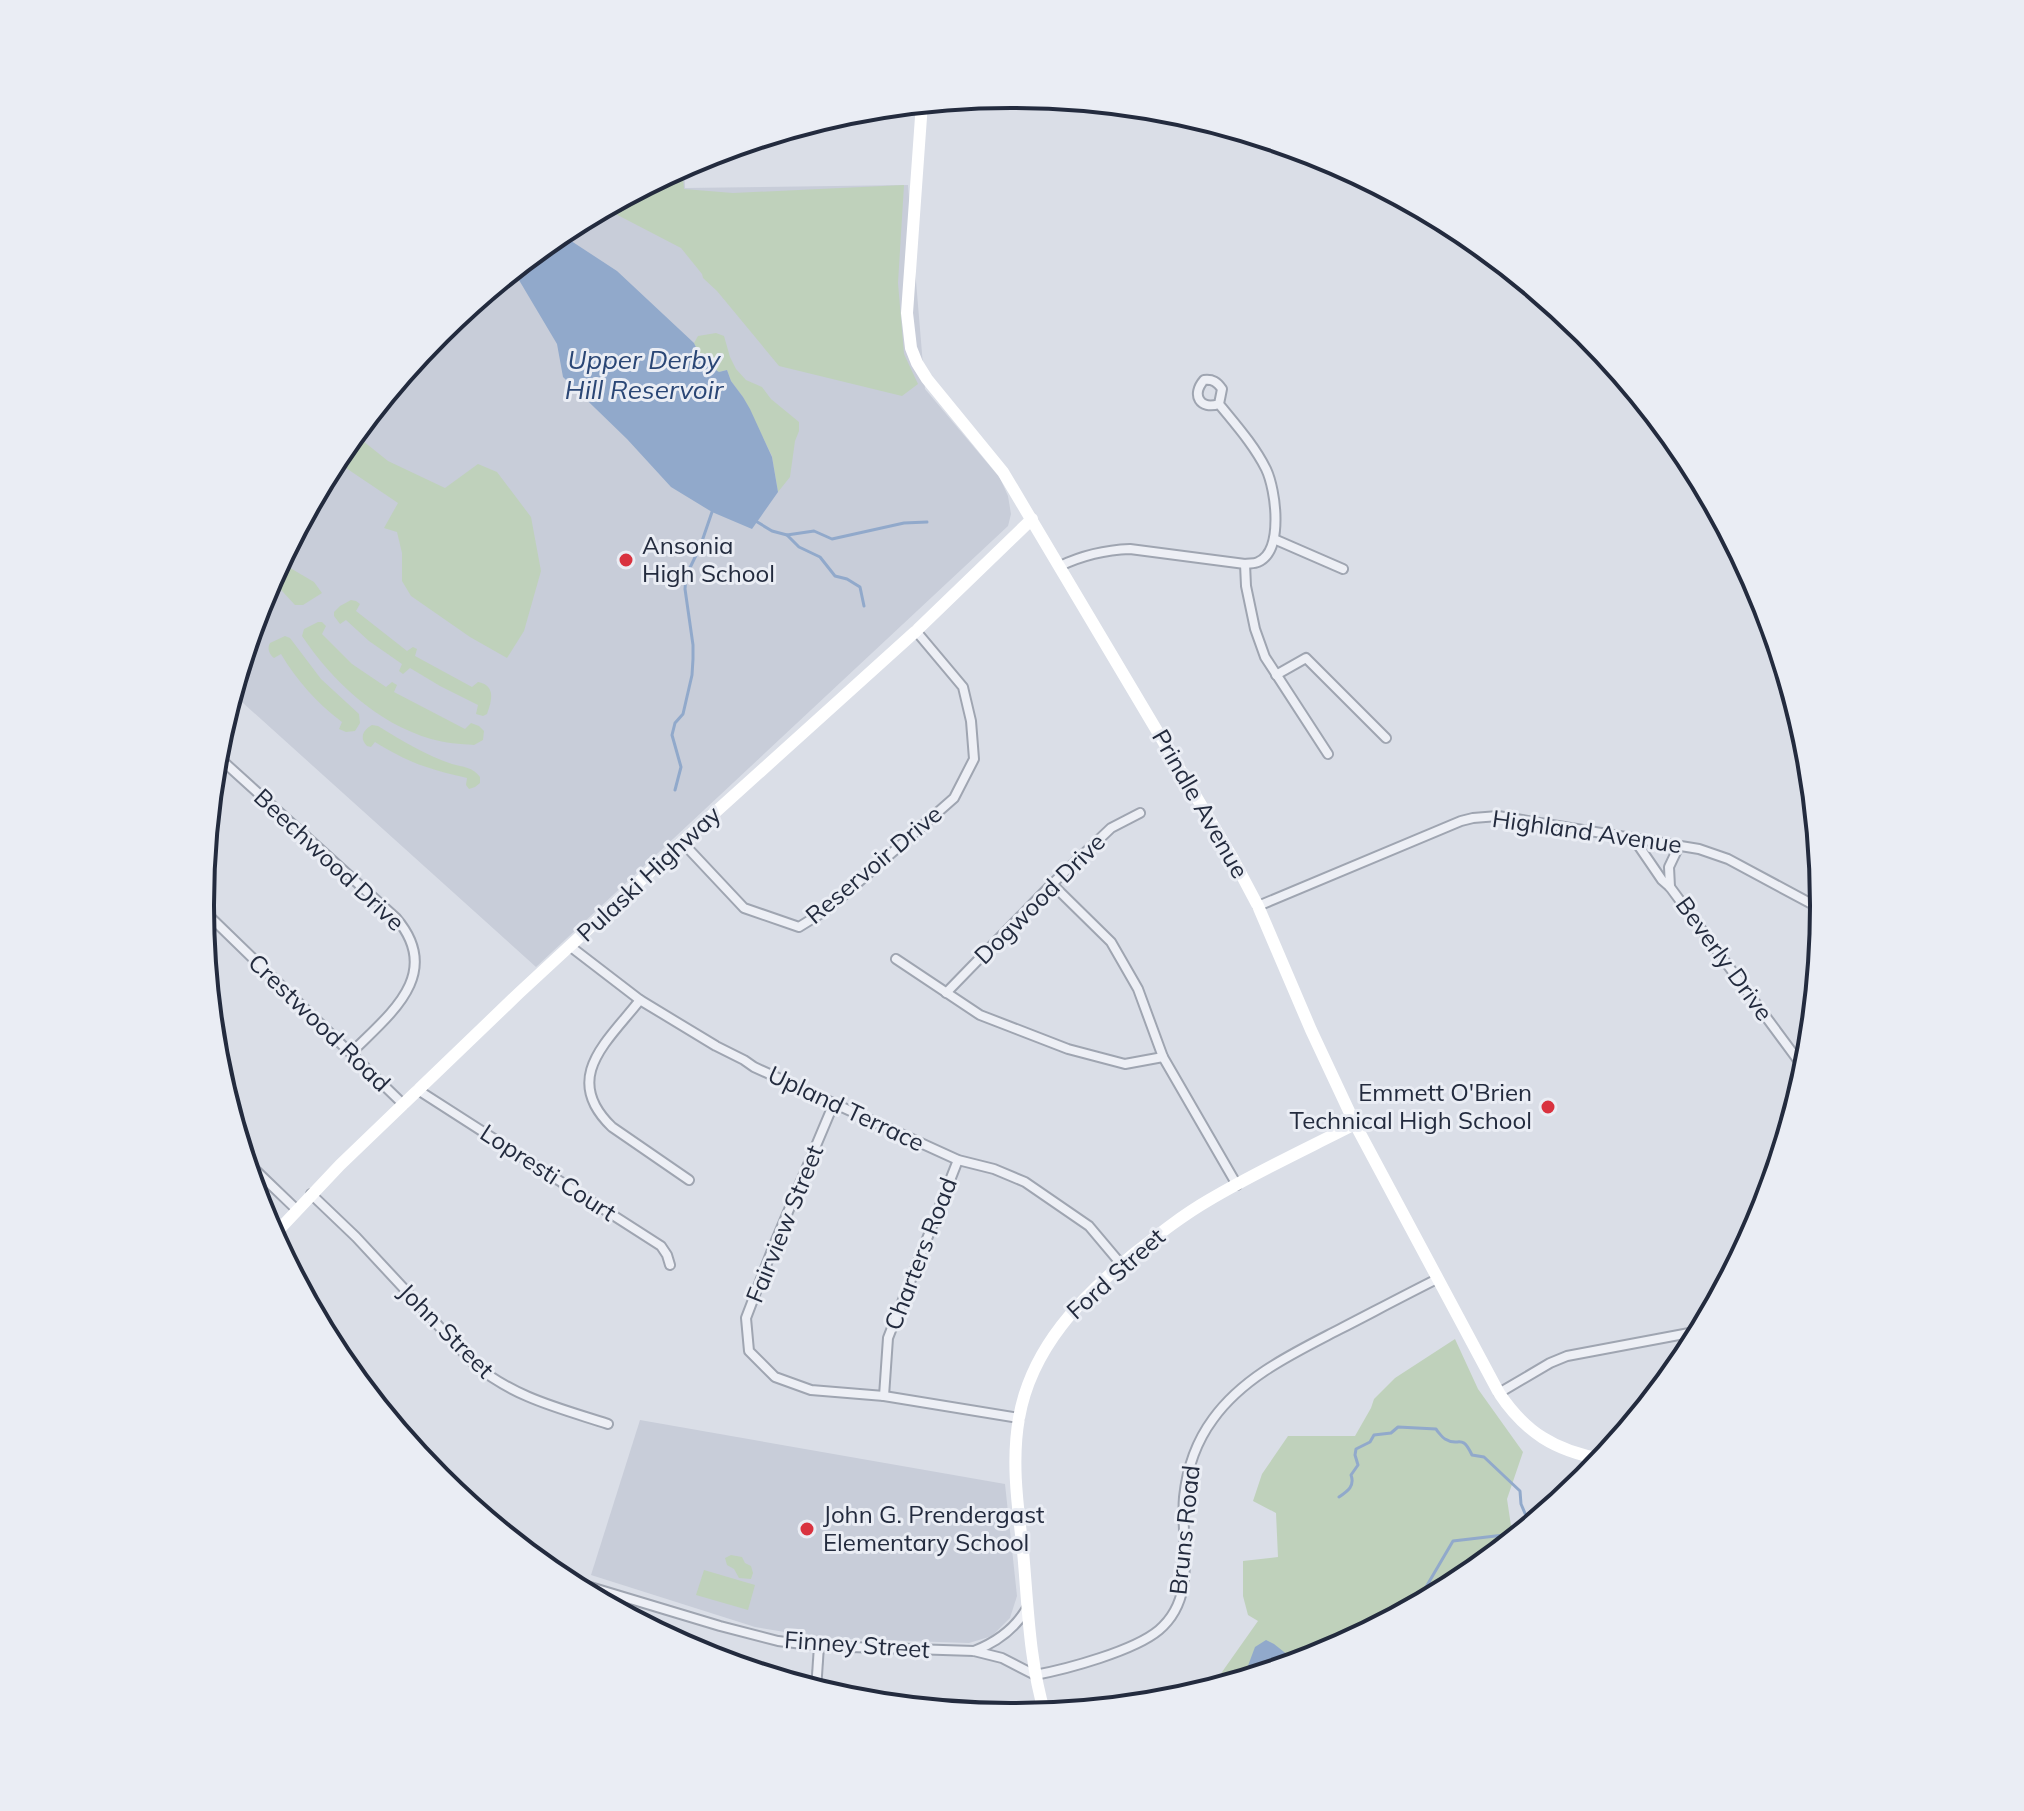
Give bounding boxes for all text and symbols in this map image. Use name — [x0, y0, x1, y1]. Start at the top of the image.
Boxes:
water label: Upper Derby Hill Reservoir — [565, 343, 725, 406]
place label: Ansonia High School — [642, 530, 775, 588]
marker: Ansonia High School — [617, 551, 635, 569]
street label: Prindle Avenue — [1146, 724, 1256, 883]
street label: Beechwood Drive — [248, 782, 411, 937]
street label: Pulaski Highway — [570, 799, 727, 948]
street label: Reservoir Drive — [799, 799, 948, 930]
street label: Highland Avenue — [1490, 803, 1684, 859]
street label: Dogwood Drive — [968, 827, 1111, 970]
street label: Beverly Drive — [1670, 890, 1780, 1026]
street label: Crestwood Road — [242, 947, 397, 1098]
street label: Upland Terrace — [764, 1059, 929, 1157]
place label: Emmett O'Brien Technical High School — [1289, 1077, 1532, 1135]
marker: Emmett O'Brien Technical High School — [1539, 1098, 1557, 1116]
street label: Lopresti Court — [475, 1117, 622, 1227]
street label: Fairview Street — [739, 1140, 829, 1307]
street label: Charters Road — [877, 1173, 963, 1334]
street label: Ford Street — [1060, 1221, 1171, 1325]
street label: John Street — [393, 1276, 501, 1384]
street label: Bruns Road — [1162, 1464, 1206, 1596]
place label: John G. Prendergast Elementary School — [823, 1499, 1044, 1557]
marker: John G. Prendergast Elementary School — [798, 1520, 816, 1538]
street label: Finney Street — [783, 1624, 931, 1664]

